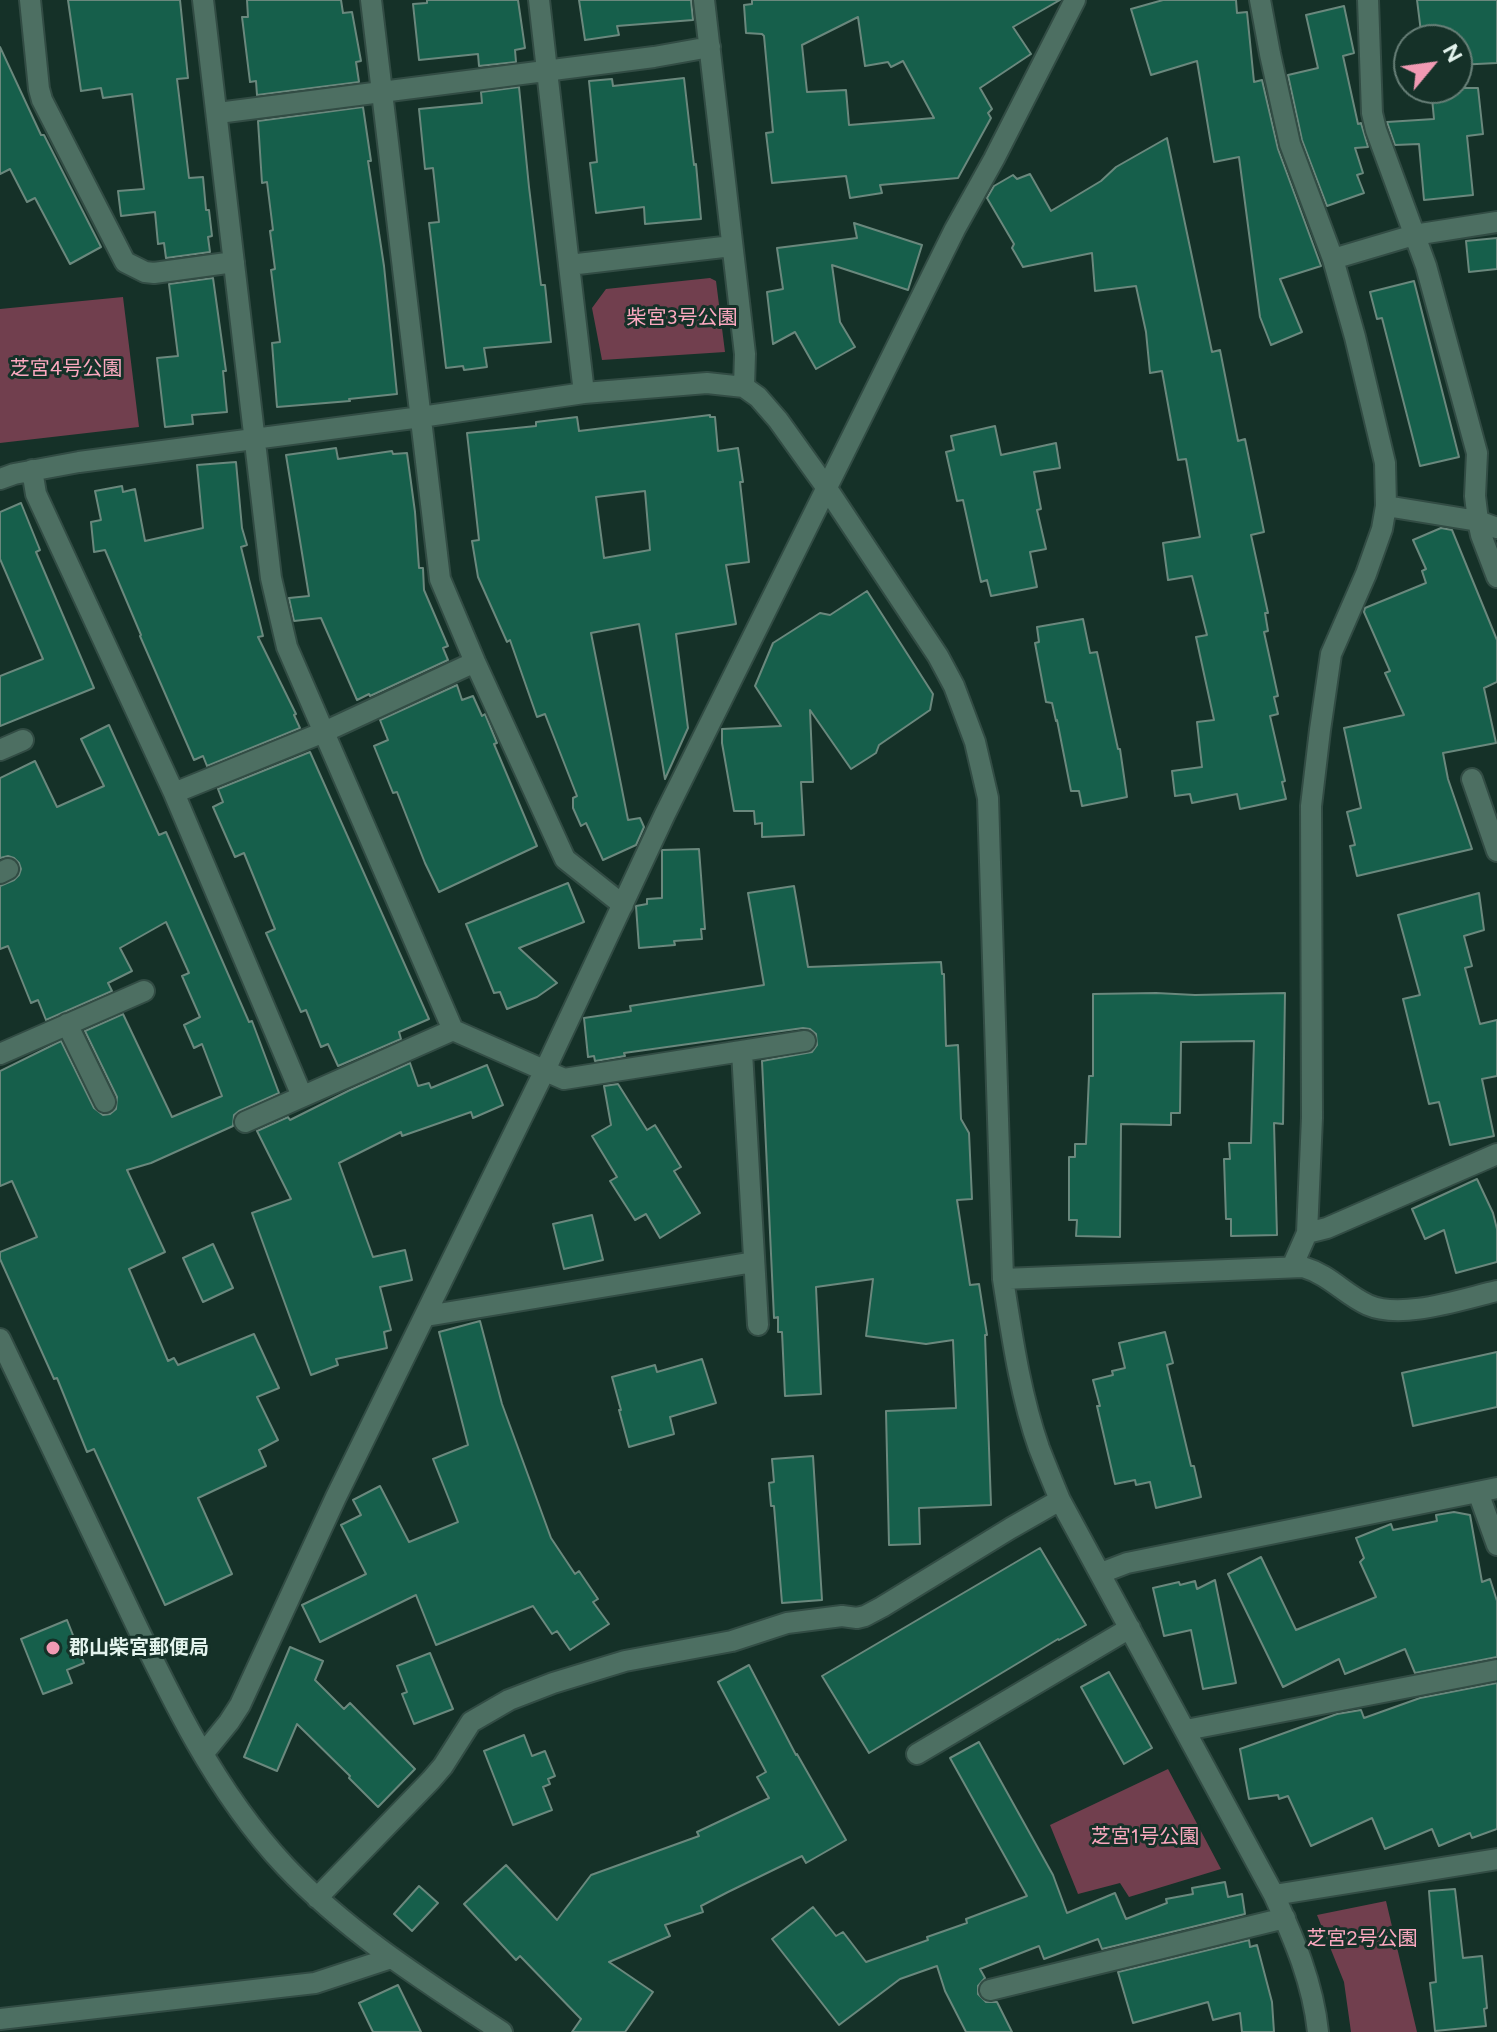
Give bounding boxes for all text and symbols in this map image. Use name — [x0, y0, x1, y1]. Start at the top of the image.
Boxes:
north arrow — [1393, 24, 1473, 104]
text: N — [1437, 39, 1469, 67]
park label: 柴宮3号公園 — [627, 306, 737, 330]
park label: 芝宮4号公園 — [10, 357, 122, 381]
place label: 郡山柴宮郵便局 — [69, 1636, 209, 1660]
marker: 郡山柴宮郵便局 — [44, 1639, 62, 1657]
park label: 芝宮1号公園 — [1091, 1825, 1199, 1849]
park label: 芝宮2号公園 — [1306, 1927, 1418, 1951]

